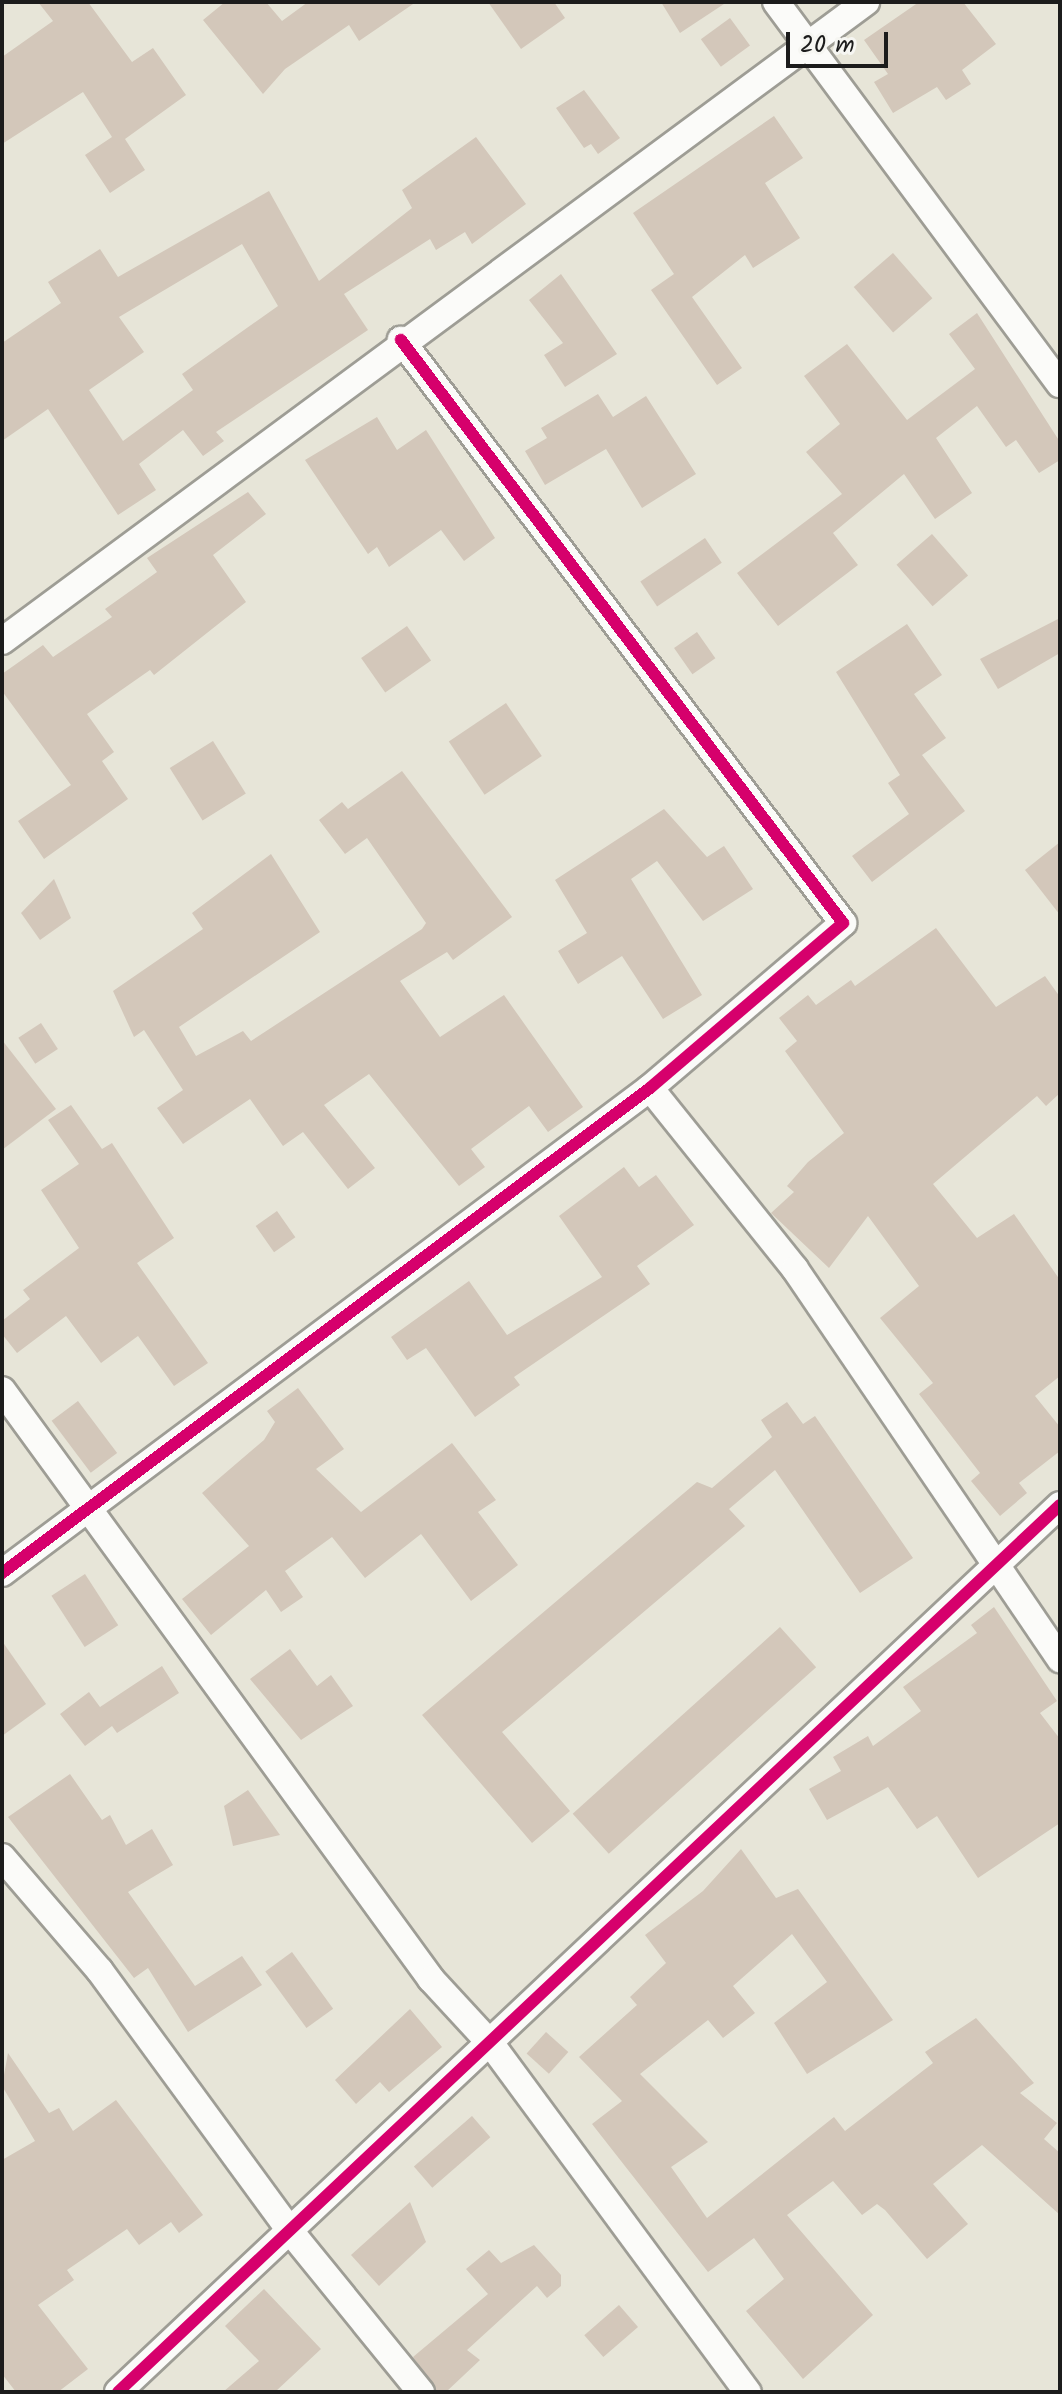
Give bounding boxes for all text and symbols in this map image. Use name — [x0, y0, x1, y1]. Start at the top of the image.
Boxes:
scale bar — [790, 16, 892, 66]
text: 20 m — [800, 26, 855, 65]

